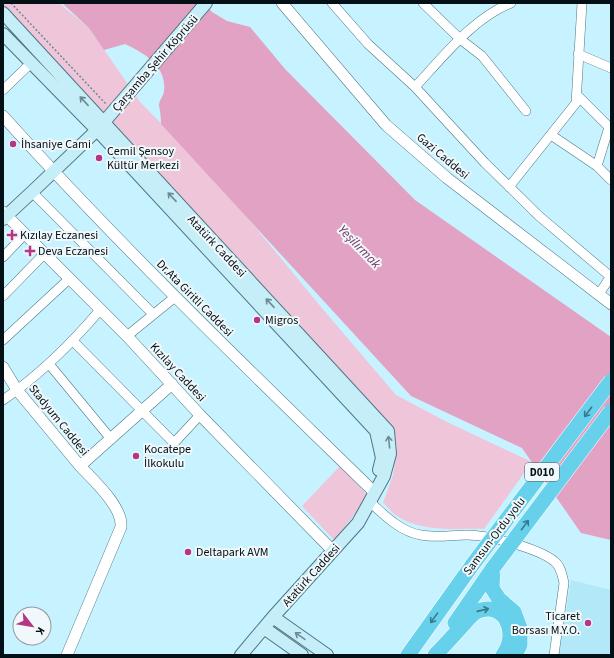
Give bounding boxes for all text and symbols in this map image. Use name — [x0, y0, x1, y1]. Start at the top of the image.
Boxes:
street label: Çarşamba Şehir Köprüsü — [108, 11, 202, 116]
one-way arrow — [79, 96, 89, 106]
street label: Gazi Caddesi — [413, 129, 473, 184]
place label: İhsaniye Cami — [21, 136, 91, 153]
marker: İhsaniye Cami — [8, 139, 18, 149]
place label: Cemil Şensoy Kültür Merkezi — [107, 143, 179, 174]
marker: Cemil Şensoy Kültür Merkezi — [94, 153, 104, 163]
one-way arrow — [168, 191, 177, 202]
street label: Atatürk Caddesi — [183, 212, 250, 281]
water label: Yeşilırmak — [334, 221, 385, 273]
place label: Kızılay Eczanesi — [20, 227, 98, 244]
marker: Kızılay Eczanesi — [7, 230, 17, 240]
place label: Deva Eczanesi — [38, 243, 108, 260]
marker: Deva Eczanesi — [25, 246, 35, 256]
street label: Dr.Ata Giritli Caddesi — [152, 256, 237, 341]
one-way arrow — [265, 297, 274, 308]
place label: Migros — [265, 312, 298, 329]
marker: Migros — [252, 315, 262, 325]
street label: Kızılay Caddesi — [146, 339, 210, 406]
street label: Stadyum Caddesi — [25, 381, 93, 460]
one-way arrow — [583, 406, 592, 417]
one-way arrow — [385, 436, 393, 449]
place label: Kocatepe İlkokulu — [144, 441, 191, 472]
marker: Kocatepe İlkokulu — [131, 451, 141, 461]
road number: D010 — [525, 463, 559, 481]
street label: Samsun-Ordu yolu — [459, 494, 529, 579]
one-way arrow — [521, 520, 529, 531]
street label: Atatürk Caddesi — [279, 540, 344, 610]
place label: Deltapark AVM — [196, 544, 269, 561]
marker: Deltapark AVM — [183, 547, 193, 557]
north arrow — [12, 606, 52, 646]
one-way arrow — [477, 606, 490, 614]
place label: Ticaret Borsası M.Y.O. — [512, 608, 580, 639]
one-way arrow — [430, 612, 438, 623]
marker: Ticaret Borsası M.Y.O. — [583, 618, 593, 628]
text: K — [32, 624, 48, 638]
one-way arrow — [295, 632, 306, 640]

